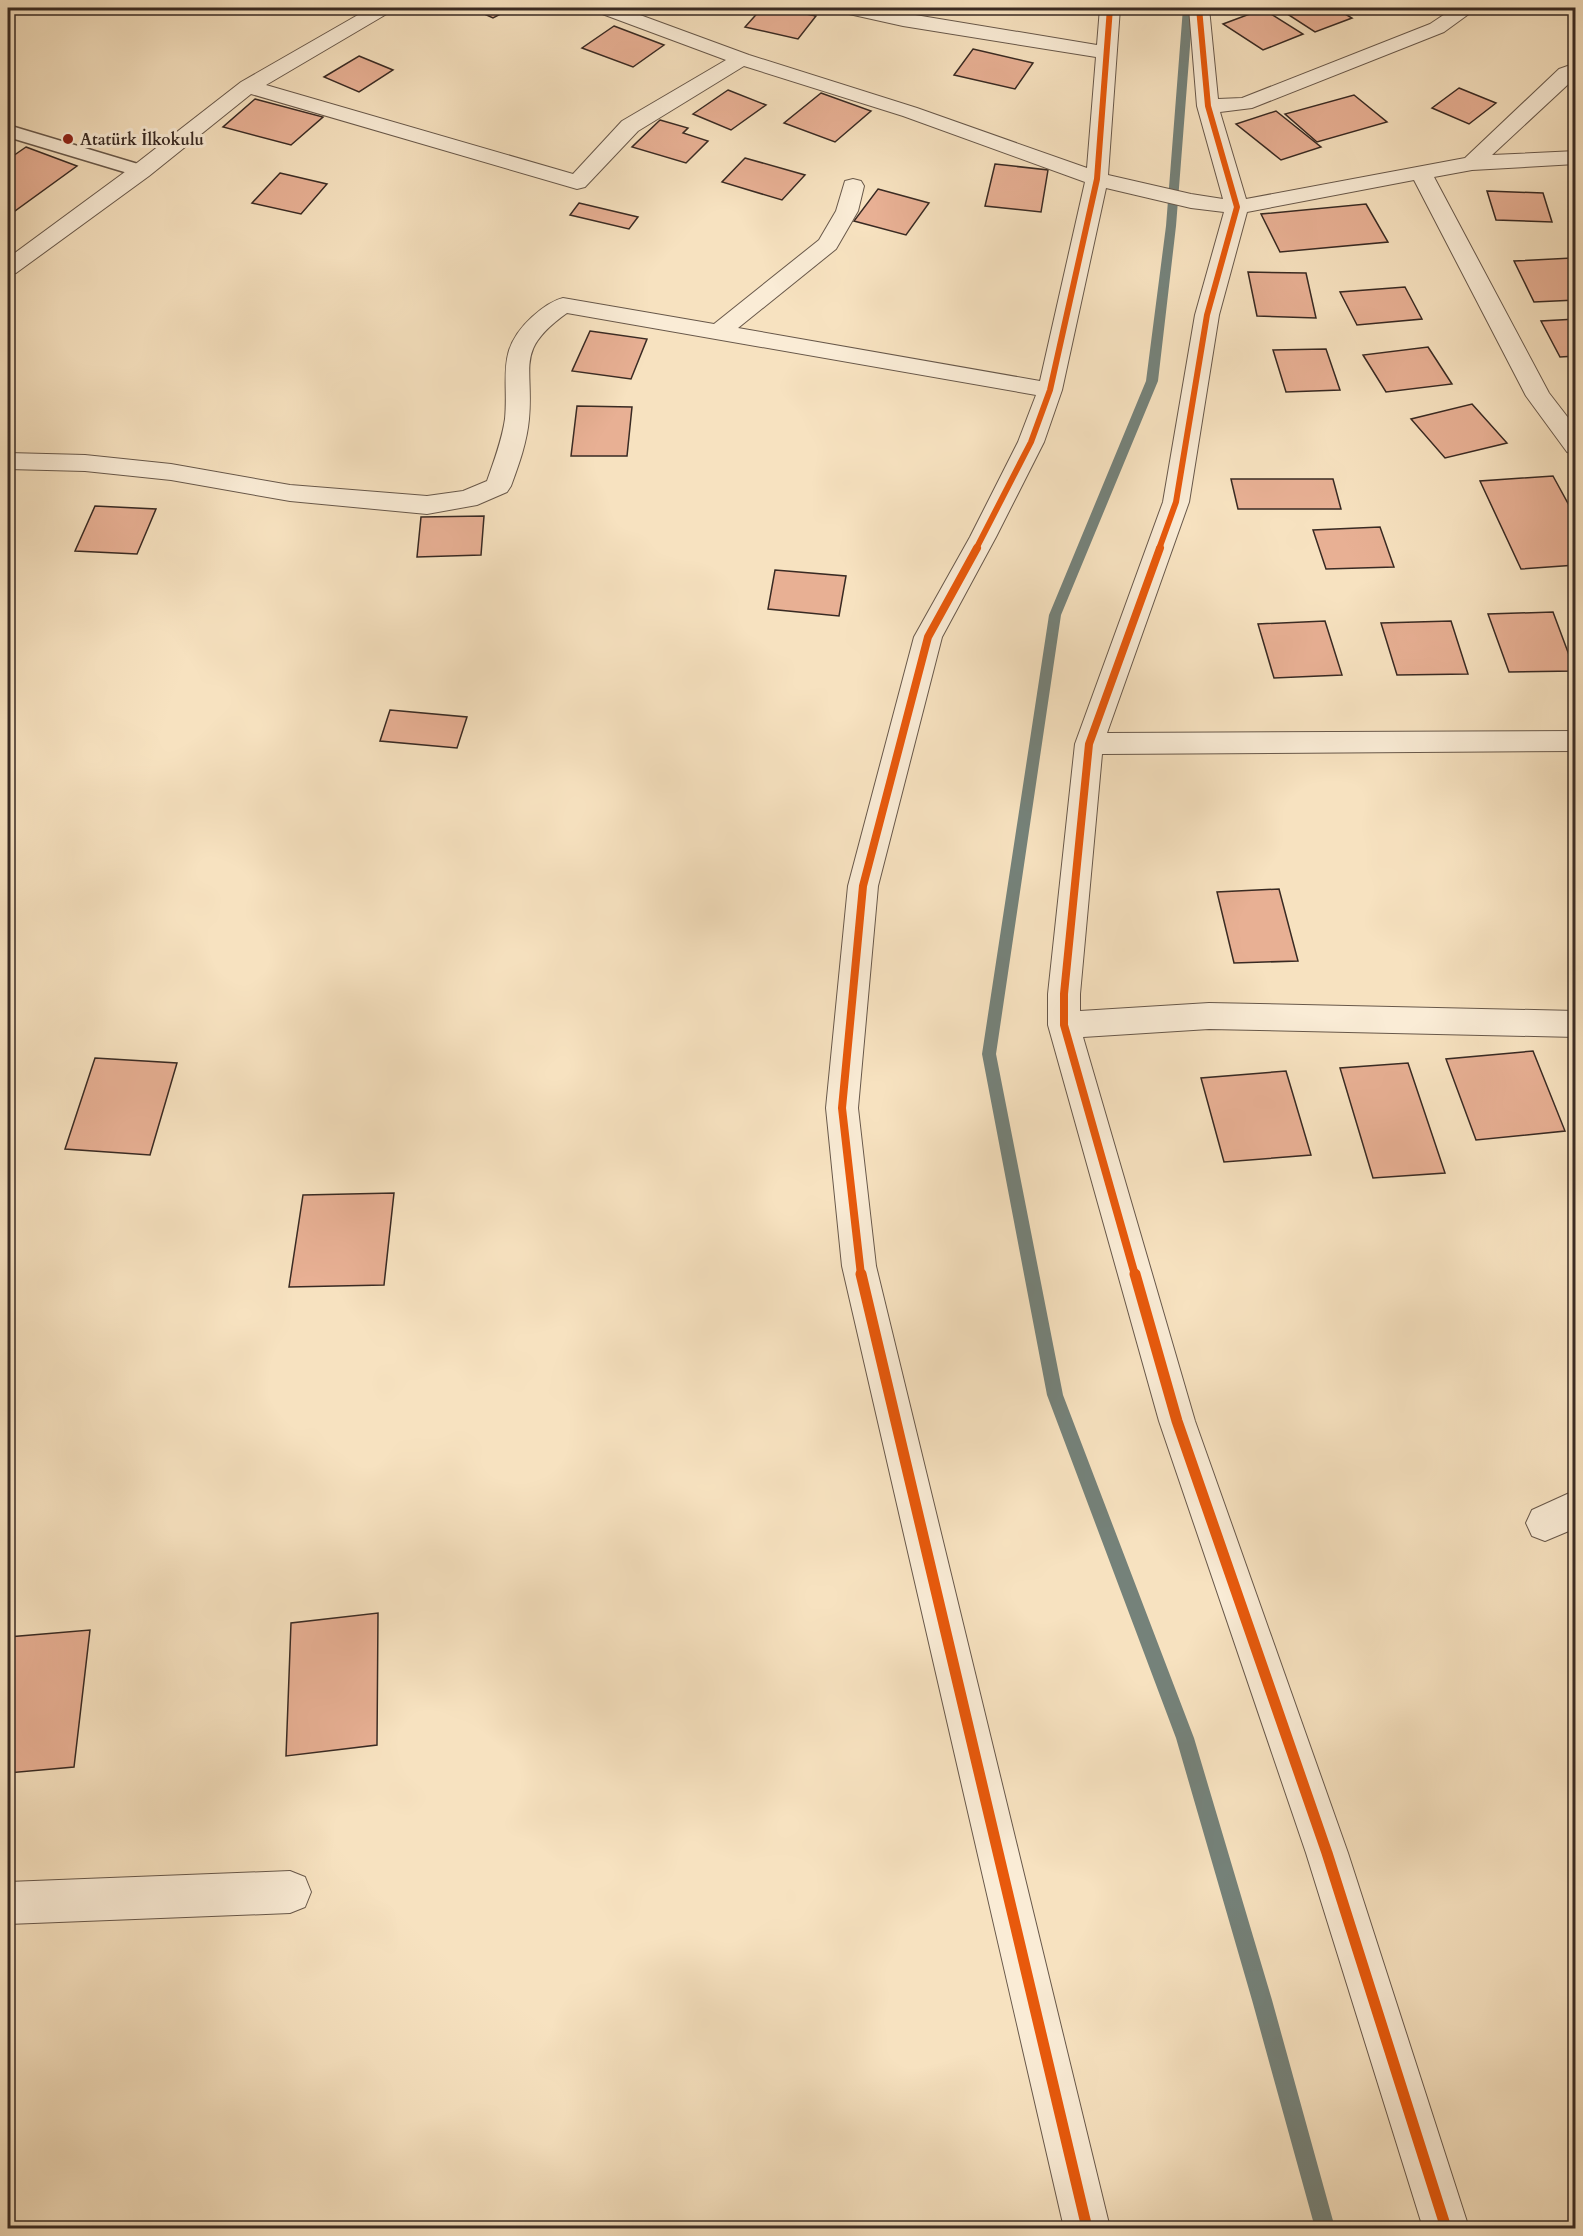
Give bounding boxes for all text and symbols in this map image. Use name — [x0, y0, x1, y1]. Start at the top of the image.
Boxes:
place label: Atatürk İlkokulu — [80, 128, 204, 151]
marker: Atatürk İlkokulu — [61, 132, 75, 146]

